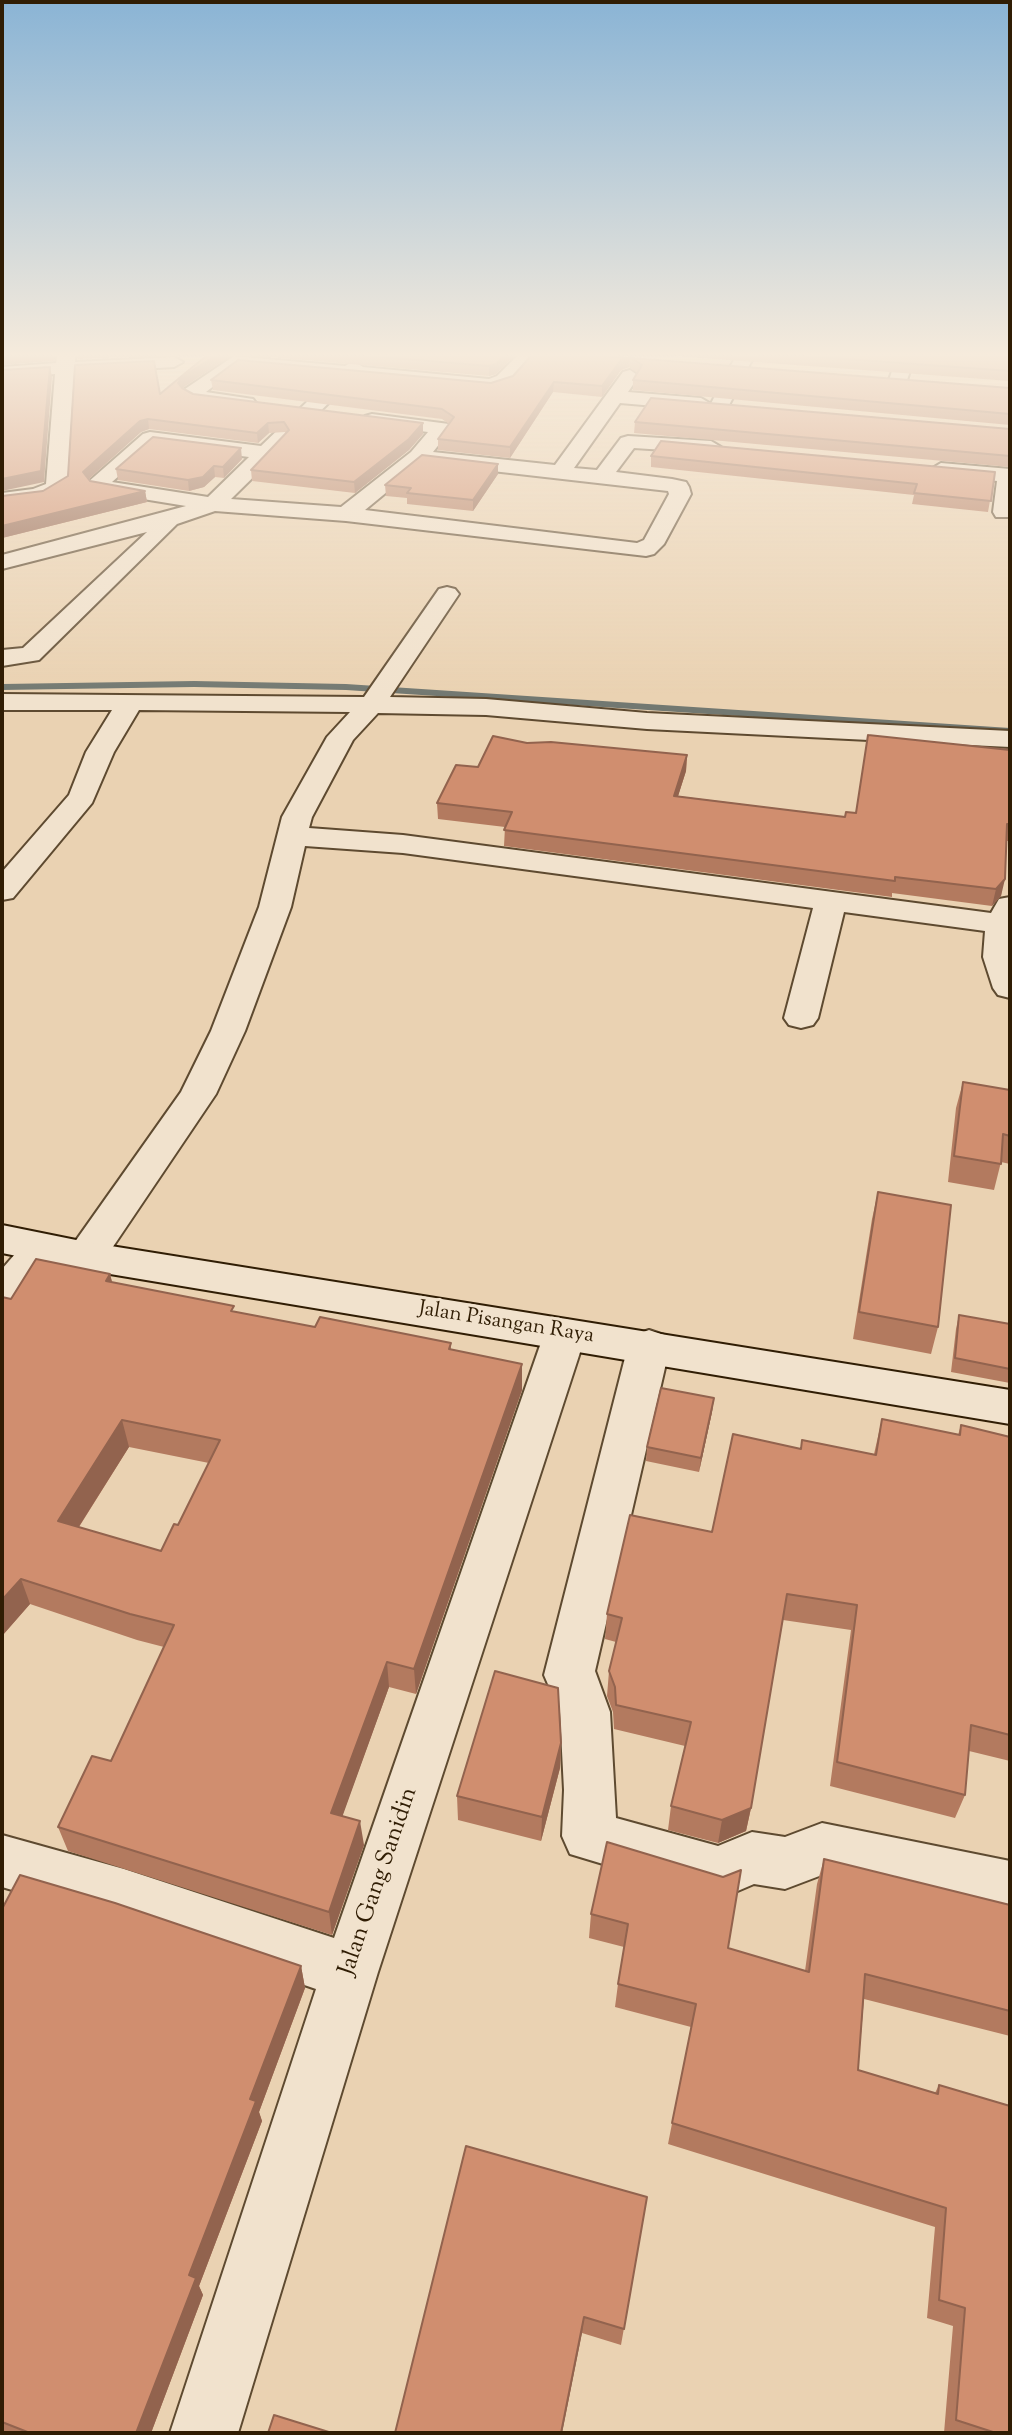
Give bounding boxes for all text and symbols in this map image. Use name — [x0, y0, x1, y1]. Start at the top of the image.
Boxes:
street label: Jalan Pisangan Raya — [416, 1298, 596, 1350]
street label: Jalan Gang Sanidin — [334, 1784, 426, 1980]

